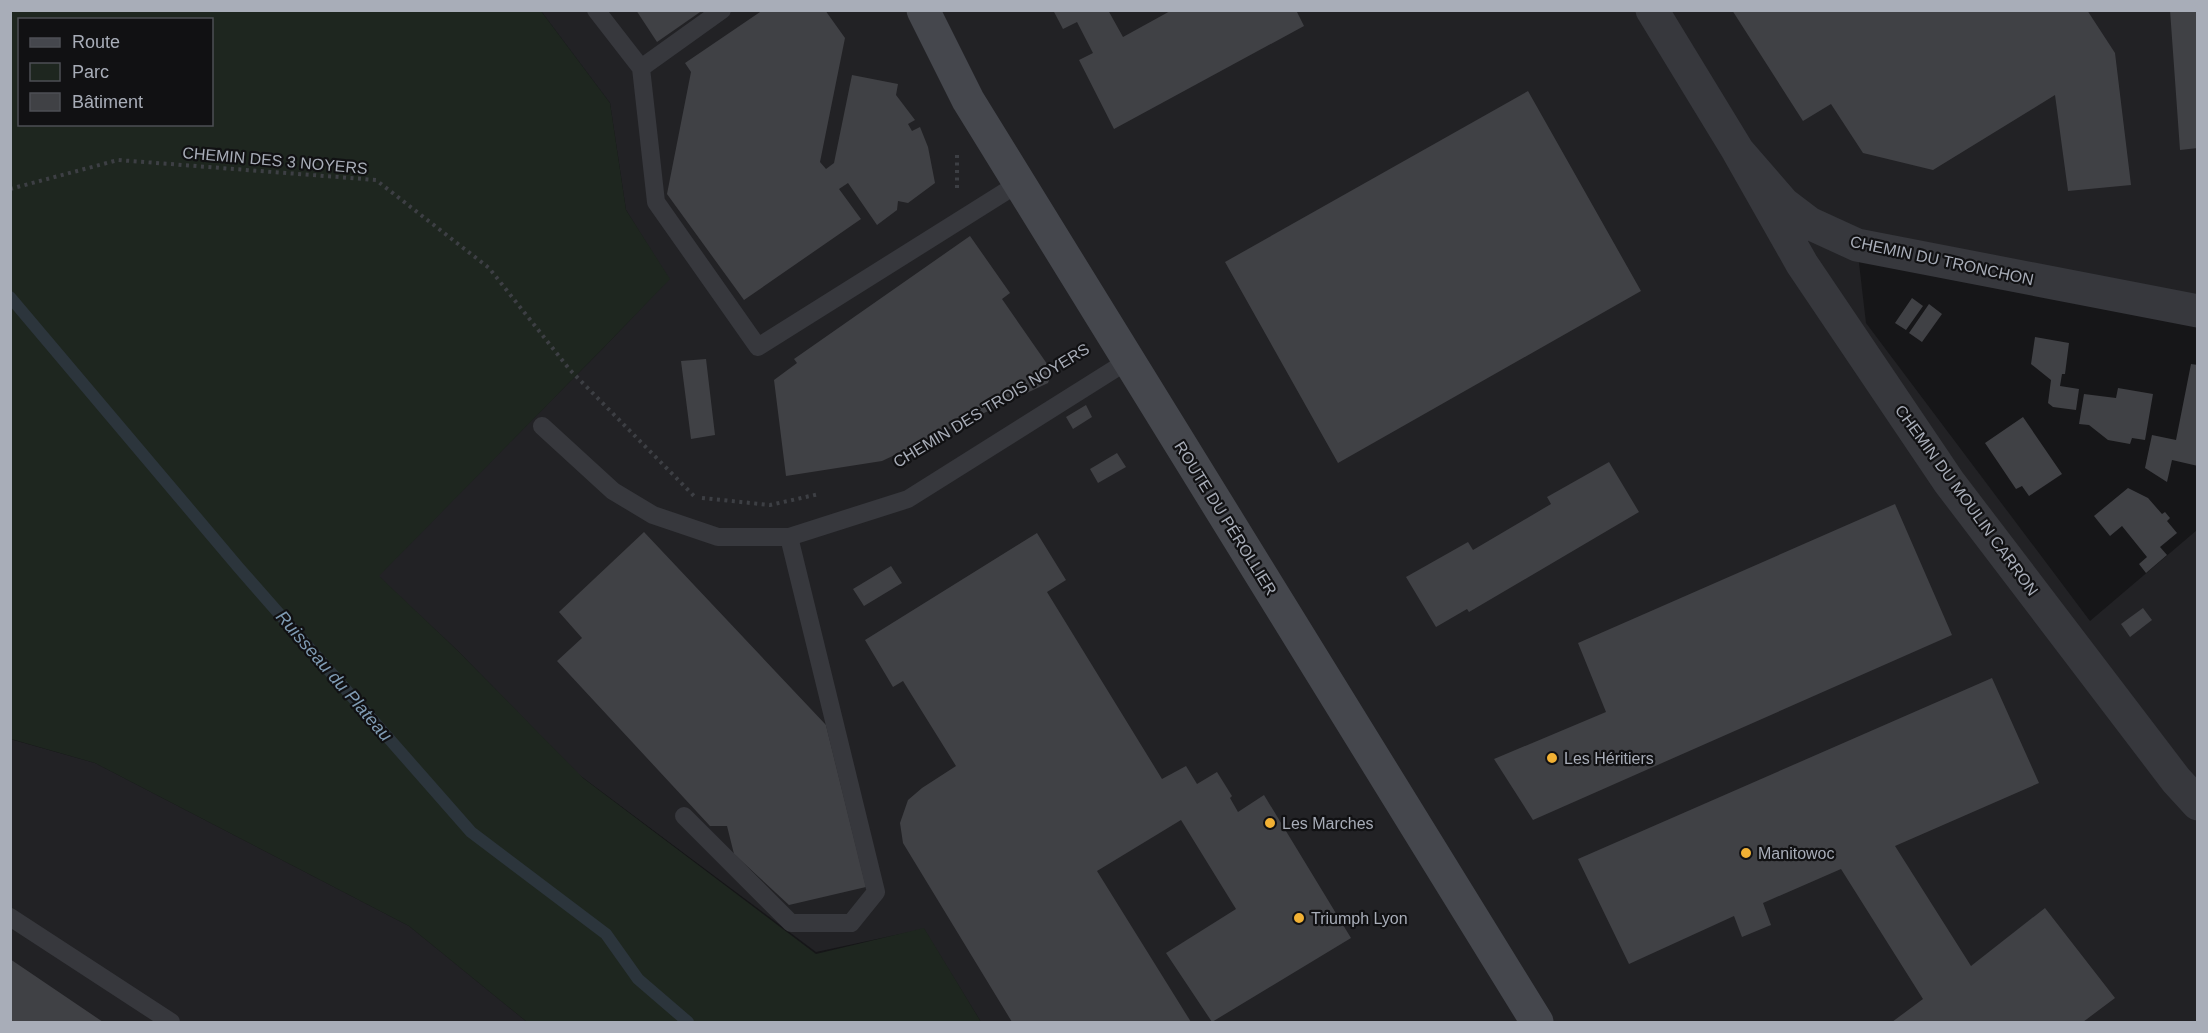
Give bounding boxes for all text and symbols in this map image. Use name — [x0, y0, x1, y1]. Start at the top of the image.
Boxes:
legend — [18, 18, 213, 126]
text: Route — [72, 32, 120, 52]
text: Parc — [72, 62, 109, 82]
text: Bâtiment — [72, 92, 143, 112]
street label: CHEMIN DES 3 NOYERS — [182, 144, 368, 177]
street label: CHEMIN DU TRONCHON — [1849, 233, 2035, 288]
street label: CHEMIN DES TROIS NOYERS — [890, 340, 1092, 471]
street label: CHEMIN DU MOULIN CARRON — [1892, 402, 2041, 599]
street label: ROUTE DU PÉROLLIER — [1171, 438, 1281, 598]
water label: Ruisseau du Plateau — [272, 607, 396, 745]
place label: Les Héritiers — [1564, 750, 1654, 767]
marker: Les Héritiers — [1545, 751, 1559, 765]
place label: Les Marches — [1282, 815, 1374, 832]
marker: Les Marches — [1263, 816, 1277, 830]
place label: Manitowoc — [1758, 845, 1834, 862]
marker: Manitowoc — [1739, 846, 1753, 860]
place label: Triumph Lyon — [1311, 910, 1408, 927]
marker: Triumph Lyon — [1292, 911, 1306, 925]

